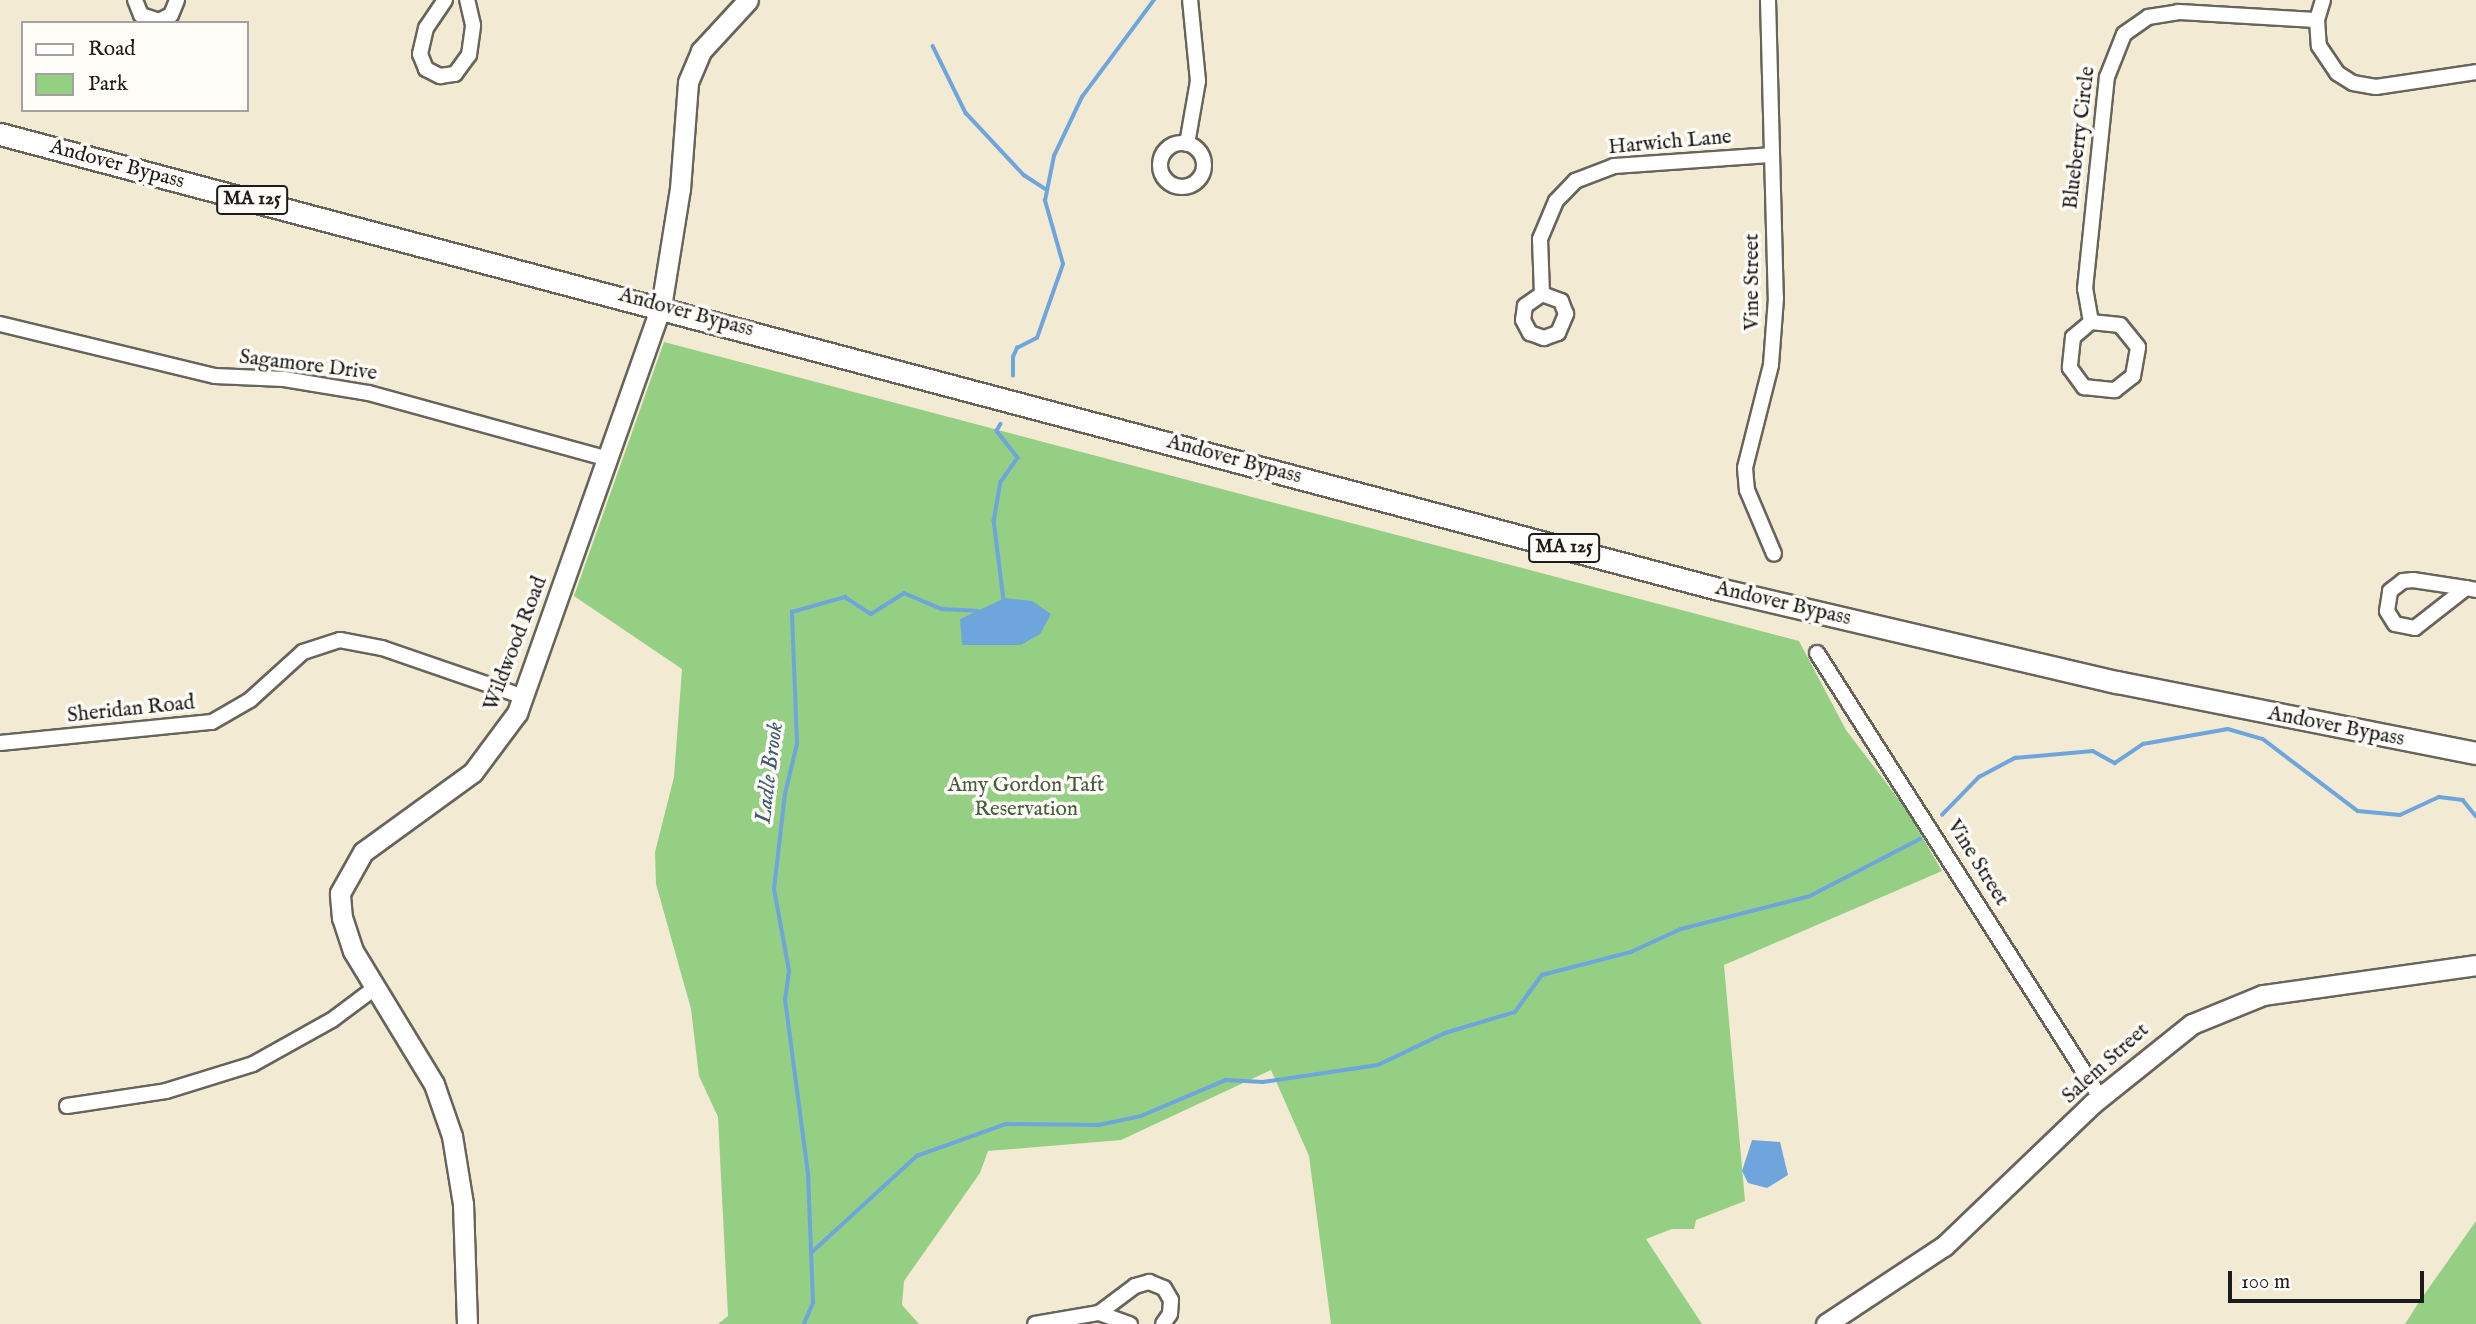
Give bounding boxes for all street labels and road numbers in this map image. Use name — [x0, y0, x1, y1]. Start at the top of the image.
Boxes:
street label: Blueberry Circle — [2059, 65, 2101, 211]
street label: Harwich Lane — [1607, 125, 1733, 161]
street label: Andover Bypass — [47, 135, 187, 195]
road number: MA 125 — [215, 184, 289, 216]
street label: Vine Street — [1740, 234, 1766, 330]
street label: Andover Bypass — [616, 283, 756, 343]
street label: Sagamore Drive — [238, 345, 378, 387]
street label: Andover Bypass — [1164, 430, 1304, 490]
road number: MA 125 — [1527, 533, 1601, 564]
street label: Wildwood Road — [479, 573, 553, 715]
street label: Andover Bypass — [1713, 576, 1853, 632]
street label: Sheridan Road — [66, 691, 196, 729]
street label: Andover Bypass — [2266, 701, 2406, 753]
street label: Vine Street — [1941, 815, 2013, 911]
street label: Salem Street — [2057, 1018, 2155, 1110]

